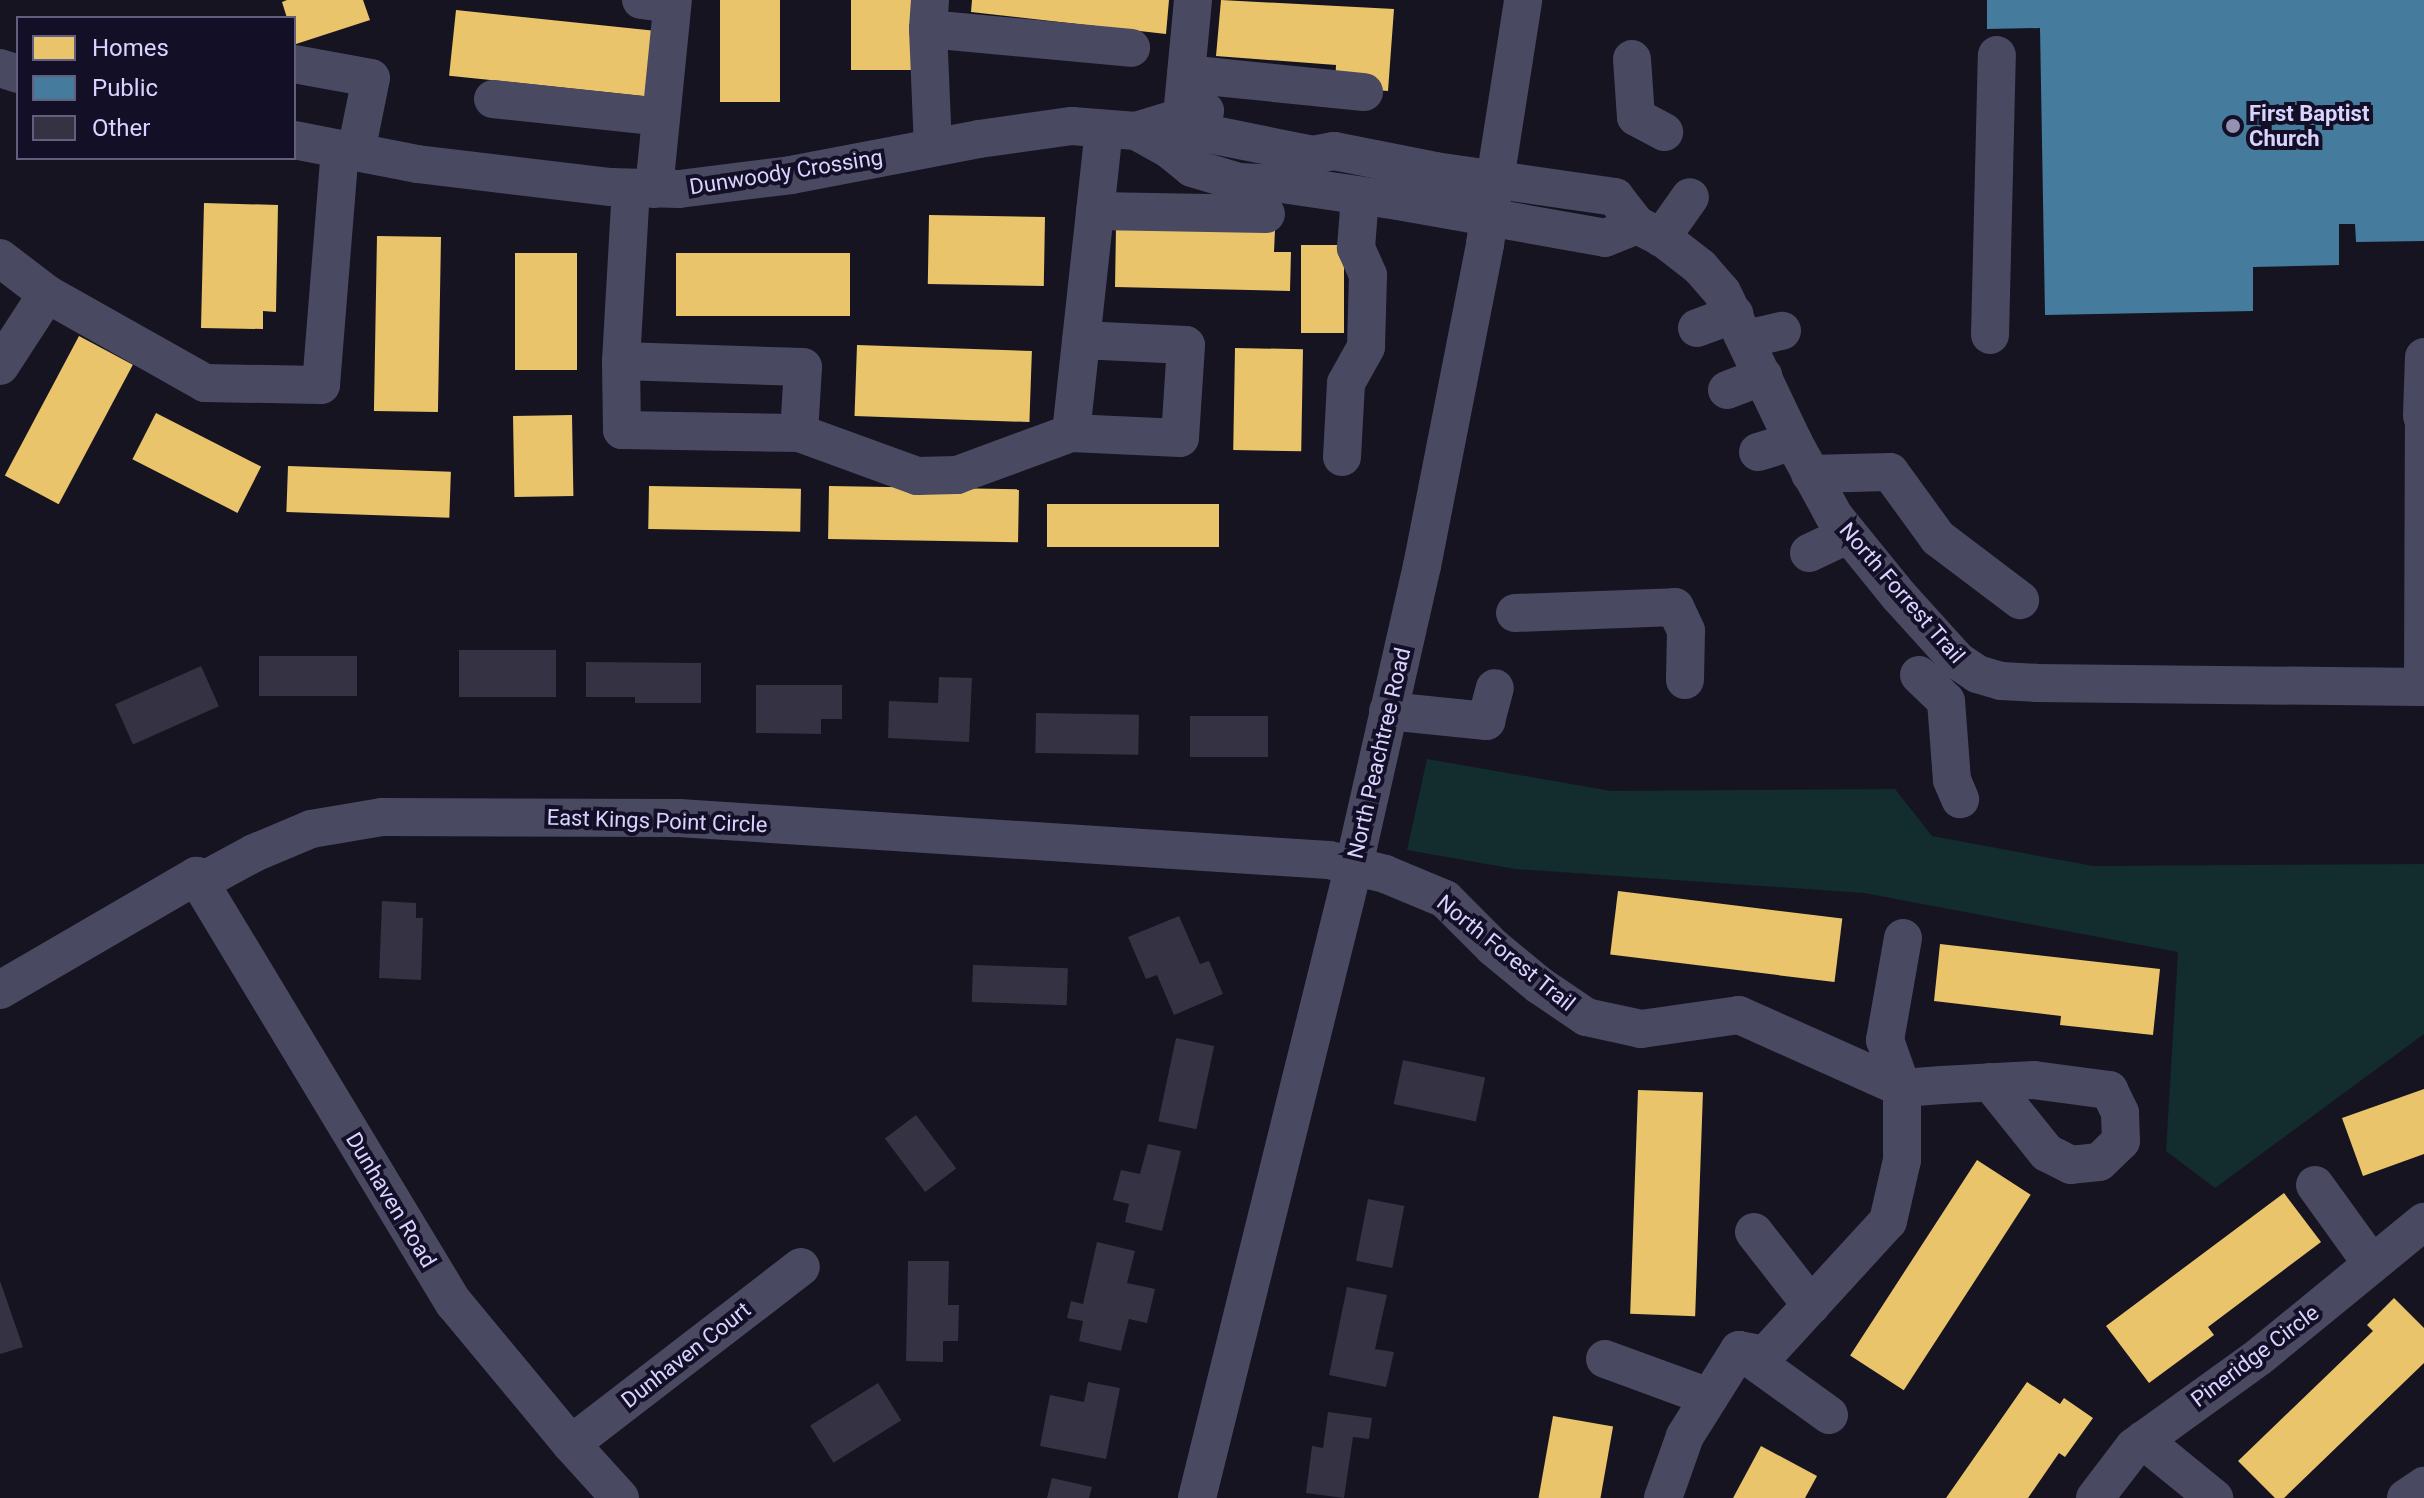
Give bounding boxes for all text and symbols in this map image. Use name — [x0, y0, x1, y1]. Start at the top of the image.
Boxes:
legend — [16, 16, 296, 160]
text: Homes — [92, 34, 169, 62]
text: Public — [92, 74, 158, 102]
place label: First Baptist Church — [2249, 100, 2369, 152]
text: Other — [92, 114, 150, 142]
marker: First Baptist Church — [2224, 117, 2242, 135]
street label: Dunwoody Crossing — [687, 144, 885, 200]
street label: North Forrest Trail — [1834, 517, 1970, 669]
street label: North Peachtree Road — [1342, 645, 1416, 861]
street label: East Kings Point Circle — [546, 804, 768, 838]
street label: North Forest Trail — [1431, 889, 1581, 1017]
street label: Dunhaven Road — [340, 1128, 442, 1272]
street label: Dunhaven Court — [616, 1296, 756, 1414]
street label: Pineridge Circle — [2186, 1299, 2324, 1413]

